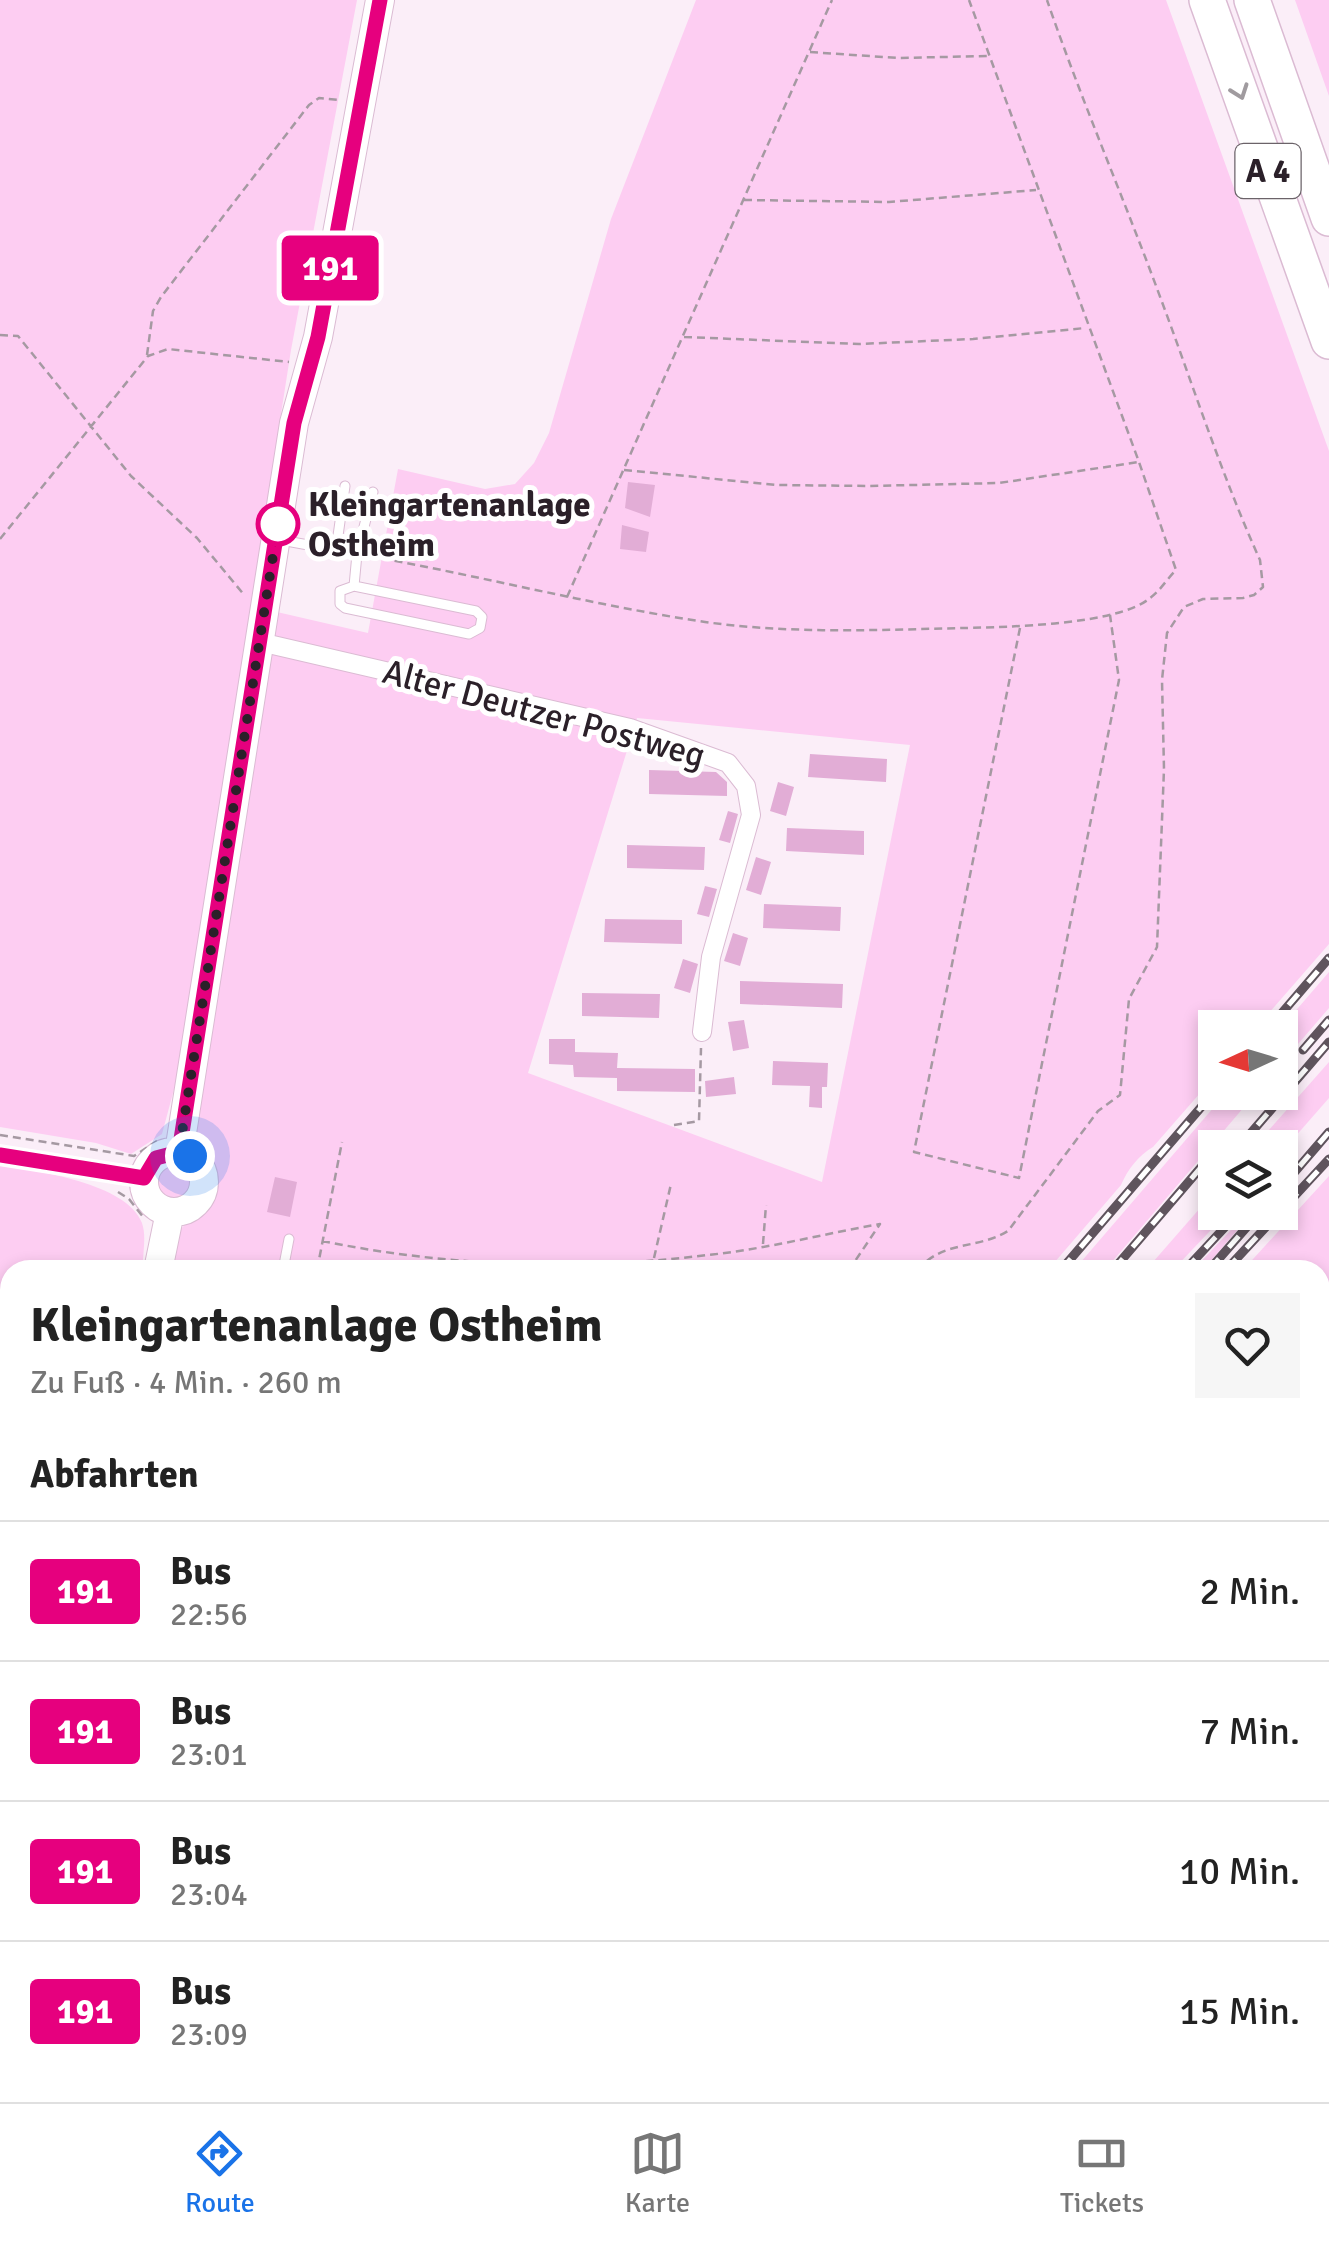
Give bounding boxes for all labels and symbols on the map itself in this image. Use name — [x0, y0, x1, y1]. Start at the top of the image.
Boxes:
one-way arrow — [1228, 82, 1249, 99]
road number: A 4 — [1236, 144, 1300, 198]
line badge: 191 — [272, 236, 388, 300]
place label: Kleingartenanlage Ostheim — [308, 483, 591, 566]
marker: Kleingartenanlage Ostheim — [257, 503, 299, 545]
street label: Alter Deutzer Postweg — [378, 650, 710, 777]
north arrow — [1198, 1010, 1298, 1110]
your location — [165, 1131, 215, 1181]

